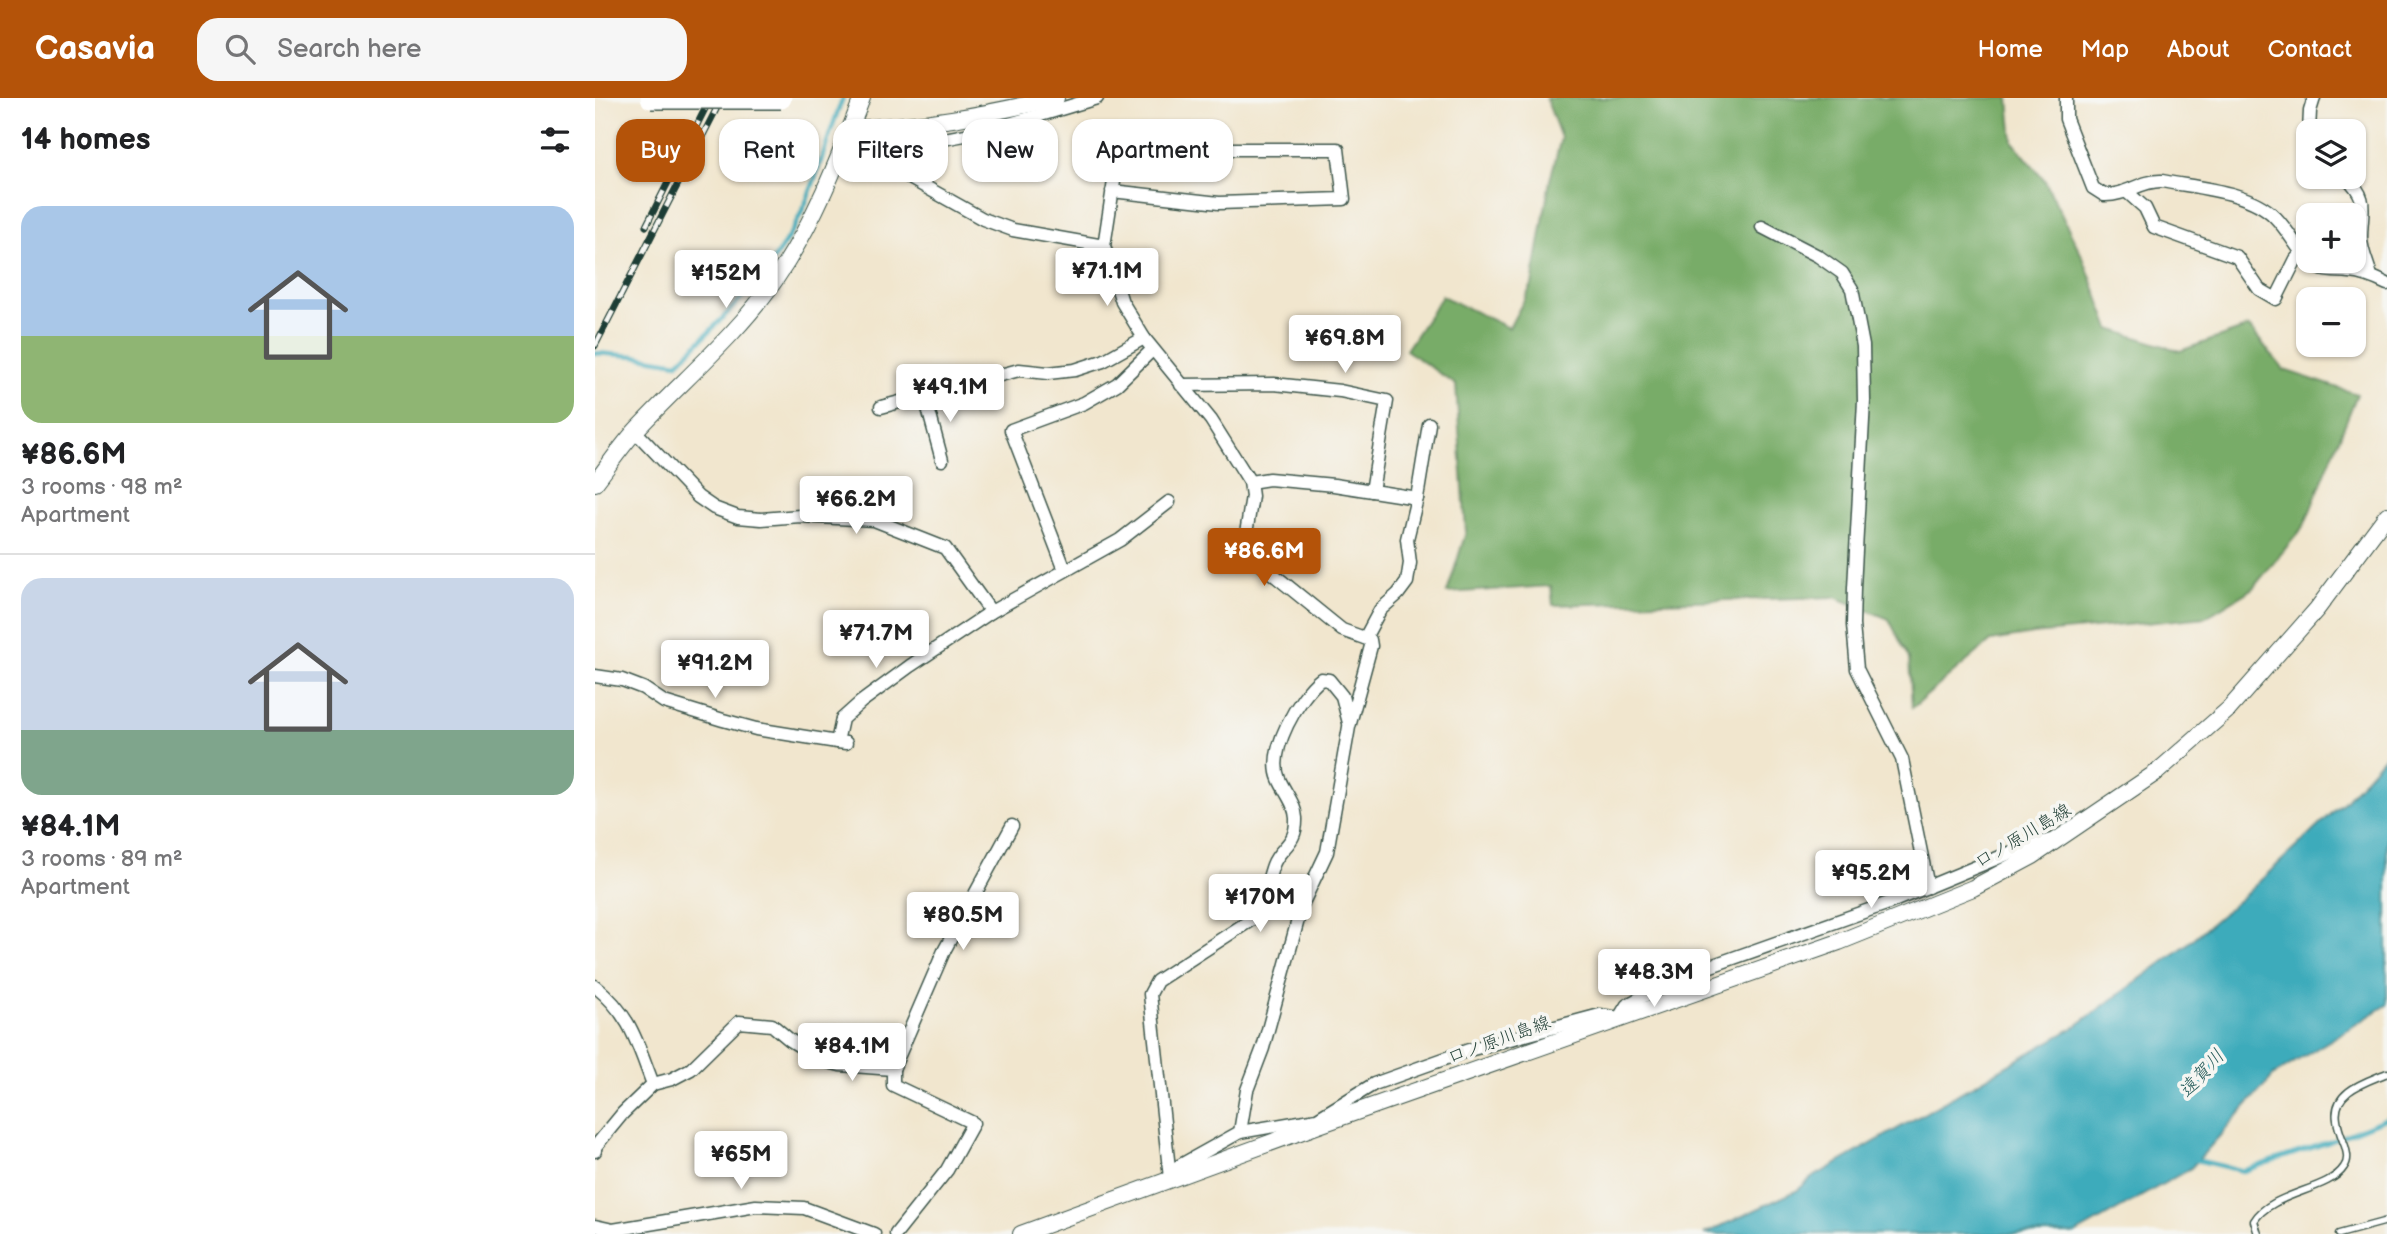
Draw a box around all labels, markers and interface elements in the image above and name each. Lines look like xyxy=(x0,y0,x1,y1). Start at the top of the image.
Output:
search box xyxy=(197,18,687,81)
text: Casavia xyxy=(35,29,155,69)
icon: search xyxy=(221,30,259,68)
text: Search here xyxy=(277,34,421,65)
text: Home xyxy=(1978,35,2043,64)
text: Map xyxy=(2081,35,2129,64)
text: About xyxy=(2167,35,2229,64)
text: Contact xyxy=(2267,35,2352,64)
chip: Buy xyxy=(616,119,705,182)
chip: Rent xyxy=(719,119,819,182)
chip: Filters xyxy=(833,119,948,182)
chip: New xyxy=(962,119,1058,182)
chip: Apartment xyxy=(1072,119,1233,182)
map controls xyxy=(2296,119,2366,357)
button: layers xyxy=(2296,119,2366,189)
icon: filters xyxy=(536,121,574,159)
text: 14 homes xyxy=(21,122,150,158)
button: + xyxy=(2296,203,2366,273)
pin: ¥71.1M xyxy=(1050,248,1164,308)
pin: ¥152M xyxy=(677,250,775,310)
icon: home xyxy=(235,252,361,378)
text: ¥71.1M xyxy=(1071,257,1143,285)
text: ¥152M xyxy=(691,259,761,287)
button: − xyxy=(2296,287,2366,357)
pin: ¥69.8M xyxy=(1288,316,1402,375)
text: ¥69.8M xyxy=(1305,324,1385,352)
pin: ¥49.1M xyxy=(893,364,1007,424)
text: ¥49.1M xyxy=(912,373,988,401)
text: ¥86.6M xyxy=(21,437,126,473)
text: 3 rooms · 98 m² xyxy=(21,473,183,501)
pin: ¥66.2M xyxy=(799,476,913,536)
text: ¥66.2M xyxy=(816,485,896,513)
text: Apartment xyxy=(21,501,130,529)
pin: ¥86.6M xyxy=(1207,528,1321,588)
text: ¥86.6M xyxy=(1224,537,1304,565)
pin: ¥71.7M xyxy=(819,610,933,670)
text: ¥71.7M xyxy=(839,619,913,647)
icon: home xyxy=(235,624,361,750)
pin: ¥91.2M xyxy=(658,640,772,700)
text: ¥91.2M xyxy=(677,649,753,677)
street label: 口ノ原川島線 xyxy=(1971,799,2075,873)
text: ¥84.1M xyxy=(21,809,120,845)
text: 3 rooms · 89 m² xyxy=(21,845,183,873)
pin: ¥95.2M xyxy=(1814,850,1928,910)
text: ¥95.2M xyxy=(1831,859,1911,887)
text: Apartment xyxy=(21,873,130,901)
pin: ¥170M xyxy=(1211,874,1309,934)
text: ¥170M xyxy=(1225,883,1295,911)
pin: ¥80.5M xyxy=(906,892,1020,952)
text: ¥80.5M xyxy=(923,901,1003,929)
pin: ¥48.3M xyxy=(1597,950,1711,1009)
text: ¥48.3M xyxy=(1614,958,1694,986)
street label: 口ノ原川島線 xyxy=(1445,1012,1553,1068)
pin: ¥84.1M xyxy=(795,1024,909,1083)
text: ¥84.1M xyxy=(814,1032,890,1060)
water label: 遠賀川 xyxy=(2174,1045,2230,1103)
pin: ¥65M xyxy=(700,1132,782,1191)
text: ¥65M xyxy=(710,1140,772,1168)

